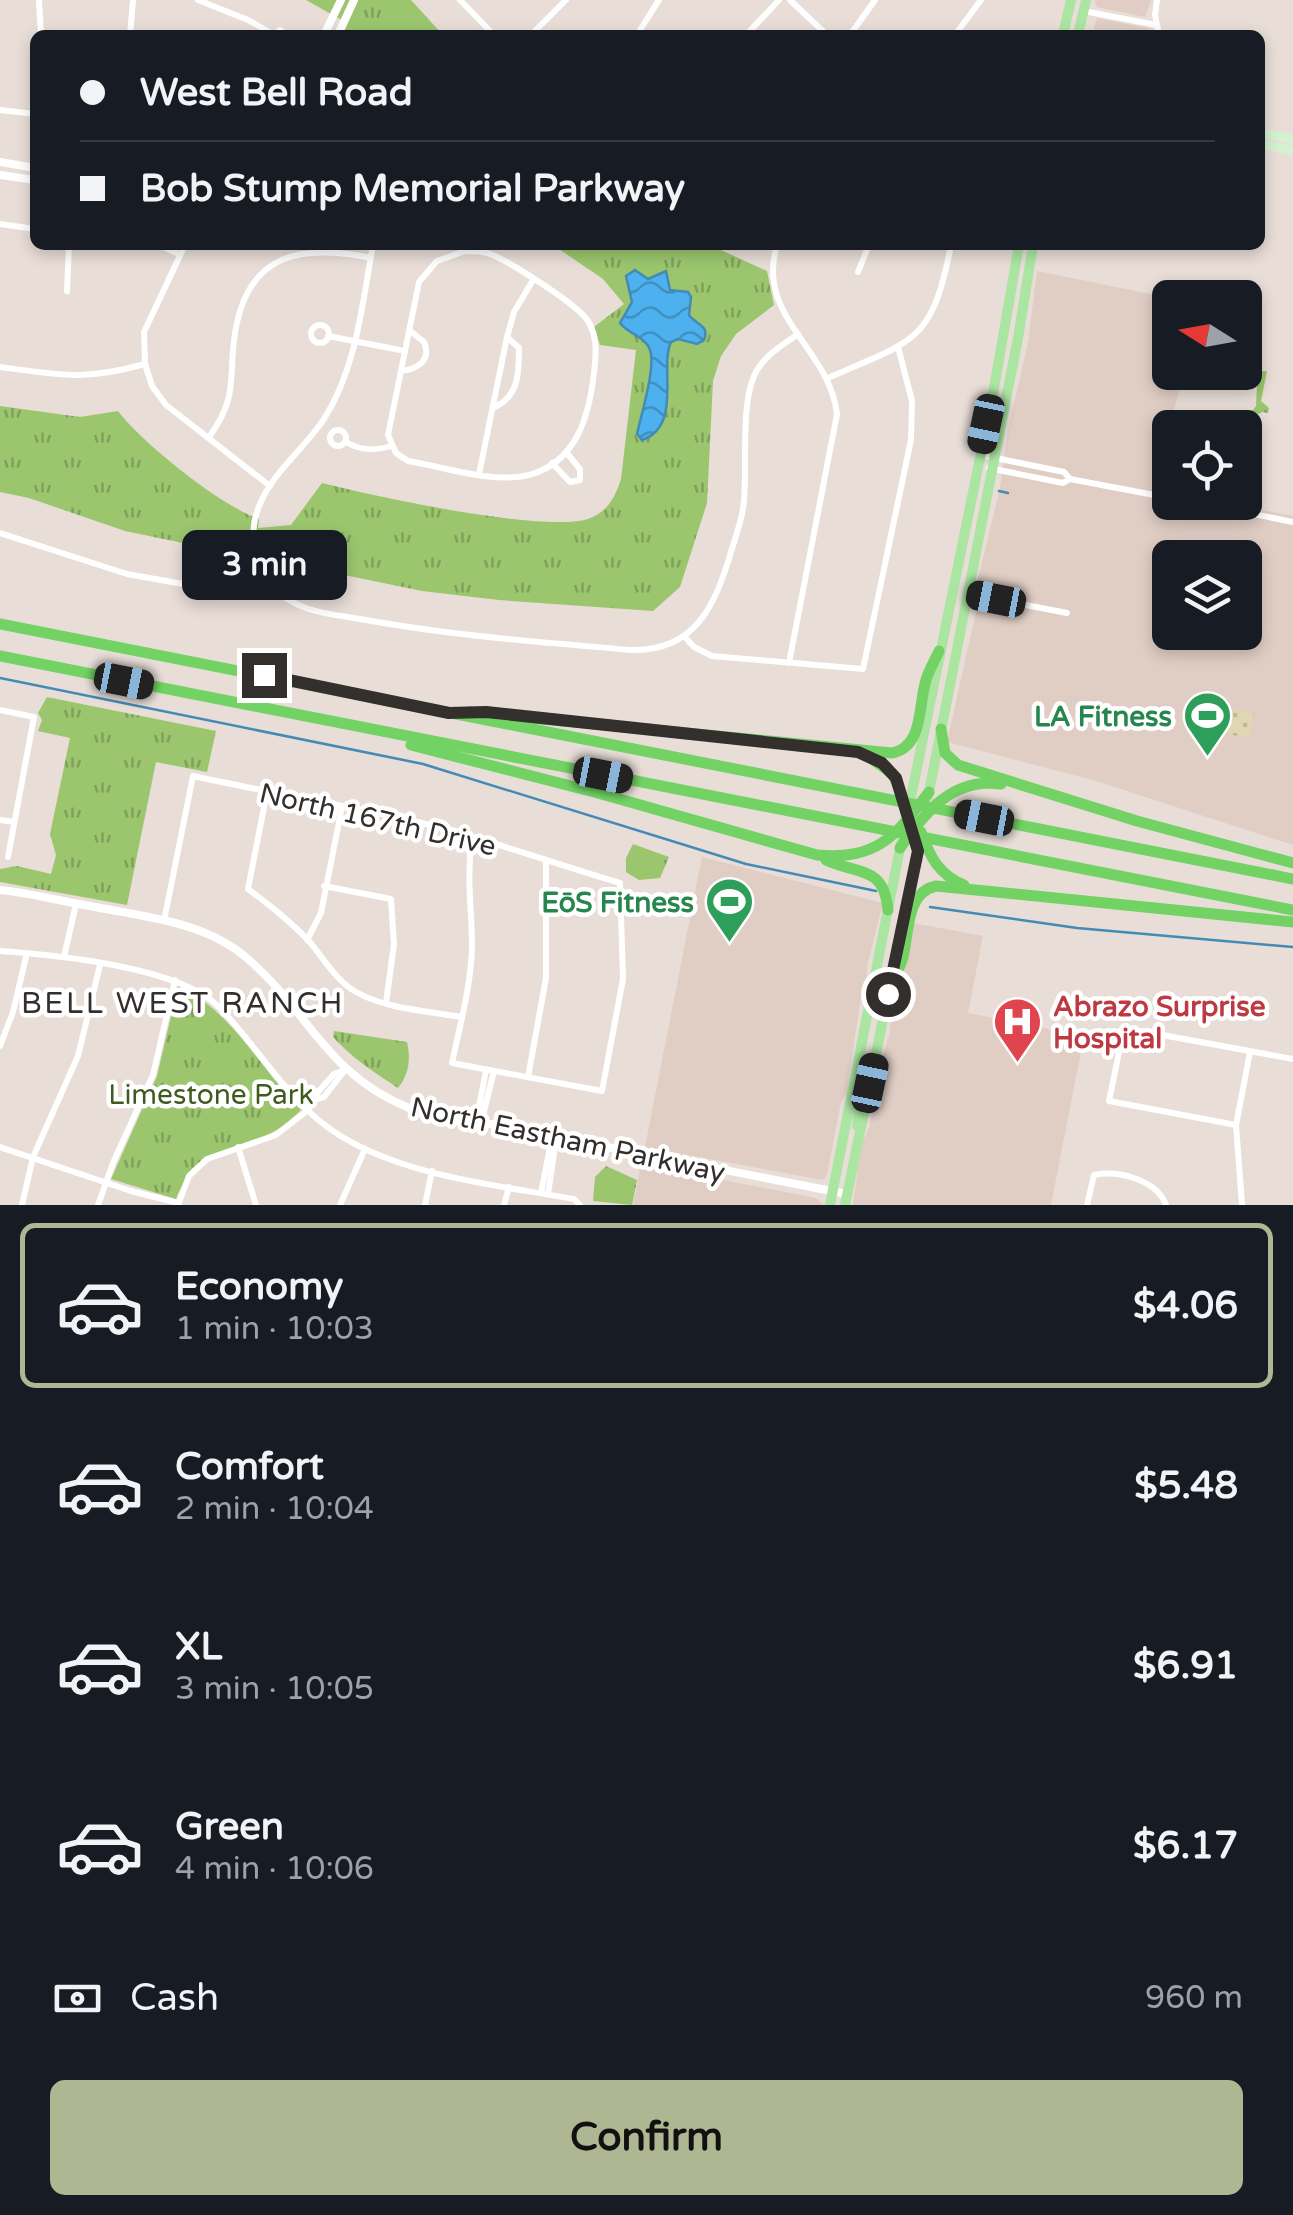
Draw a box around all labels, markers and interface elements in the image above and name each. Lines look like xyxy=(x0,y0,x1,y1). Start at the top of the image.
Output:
text: West Bell Road xyxy=(140,70,413,116)
text: Bob Stump Memorial Parkway xyxy=(140,166,685,212)
north arrow xyxy=(1152,280,1262,390)
map controls xyxy=(1152,280,1262,650)
car xyxy=(965,392,1007,456)
button: locate xyxy=(1152,410,1262,520)
callout: 3 min xyxy=(182,530,346,600)
button: layers xyxy=(1152,540,1262,650)
text: 3 min xyxy=(222,546,307,584)
car xyxy=(964,579,1028,619)
route end xyxy=(242,653,287,698)
car xyxy=(92,661,156,701)
sports icon: LA Fitness xyxy=(1181,690,1233,758)
place label: LA Fitness xyxy=(1034,700,1172,734)
car xyxy=(571,755,635,795)
street label: North 167th Drive xyxy=(256,776,499,864)
car xyxy=(952,798,1016,838)
sports icon: EōS Fitness xyxy=(703,876,755,944)
place label: EōS Fitness xyxy=(541,886,694,920)
route start xyxy=(866,972,911,1017)
district label: BELL WEST RANCH xyxy=(21,985,345,1022)
place label: Abrazo Surprise Hospital xyxy=(1053,990,1266,1056)
hospital icon: Abrazo Surprise Hospital xyxy=(992,996,1044,1064)
car xyxy=(849,1051,891,1115)
park label: Limestone Park xyxy=(108,1078,314,1112)
street label: North Eastham Parkway xyxy=(408,1090,728,1190)
icon: car xyxy=(55,1261,145,1351)
text: Economy xyxy=(175,1264,343,1310)
text: $4.06 xyxy=(1133,1283,1238,1329)
text: 1 min · 10:03 xyxy=(175,1310,374,1348)
icon: car xyxy=(55,1441,145,1531)
text: Comfort xyxy=(175,1444,324,1490)
text: $5.48 xyxy=(1134,1463,1238,1509)
text: 2 min · 10:04 xyxy=(175,1490,374,1528)
icon: car xyxy=(55,1621,145,1711)
text: XL xyxy=(175,1624,222,1670)
text: $6.91 xyxy=(1133,1643,1238,1689)
text: 3 min · 10:05 xyxy=(175,1670,374,1708)
icon: car xyxy=(55,1801,145,1891)
text: Green xyxy=(175,1804,284,1850)
text: $6.17 xyxy=(1133,1823,1238,1869)
text: 4 min · 10:06 xyxy=(175,1850,374,1888)
icon: cash xyxy=(50,1971,105,2026)
text: Cash xyxy=(130,1975,219,2021)
text: 960 m xyxy=(1145,1979,1243,2017)
button: Confirm xyxy=(50,2080,1243,2195)

